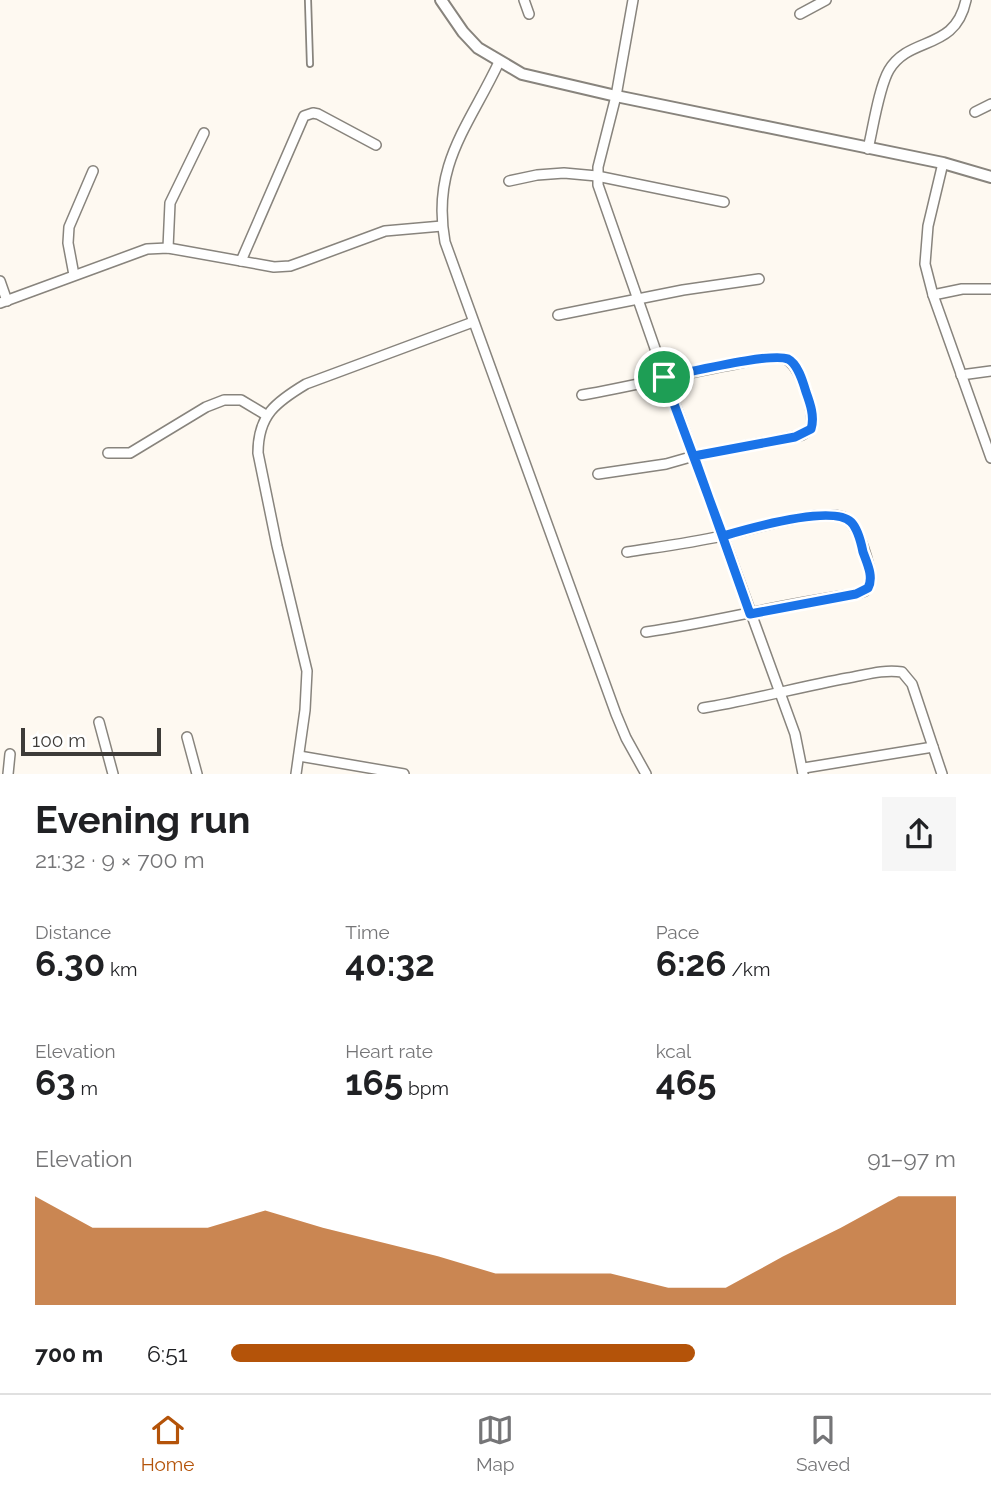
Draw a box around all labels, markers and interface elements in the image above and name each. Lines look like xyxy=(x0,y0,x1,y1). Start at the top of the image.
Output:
pin xyxy=(634,347,694,407)
icon: arrive xyxy=(645,358,683,396)
scale bar xyxy=(21,724,161,756)
text: 100 m xyxy=(32,729,86,751)
text: Evening run xyxy=(35,797,250,842)
button: share xyxy=(882,797,956,871)
text: 21:32 · 9 × 700 m xyxy=(35,846,205,873)
text: Distance xyxy=(35,921,111,943)
text: Time xyxy=(345,921,390,943)
text: Pace xyxy=(656,921,699,943)
text: 6.30 xyxy=(35,943,105,984)
text: 40:32 xyxy=(345,943,435,984)
text: 6:26 xyxy=(656,943,727,984)
text: km xyxy=(105,958,138,980)
text: /km xyxy=(727,958,770,980)
text: Elevation xyxy=(35,1040,116,1062)
text: Heart rate xyxy=(345,1040,433,1062)
text: kcal xyxy=(656,1040,691,1062)
text: 63 xyxy=(35,1062,76,1103)
text: 165 xyxy=(345,1062,403,1103)
text: 465 xyxy=(656,1062,716,1103)
text: m xyxy=(76,1077,98,1099)
text: bpm xyxy=(403,1077,449,1099)
text: Elevation xyxy=(35,1145,133,1172)
text: 91–97 m xyxy=(867,1145,956,1172)
text: 700 m xyxy=(35,1340,103,1367)
text: 6:51 xyxy=(147,1340,188,1367)
tab: Home xyxy=(141,1411,194,1475)
tab: Map xyxy=(476,1411,515,1475)
tab: Saved xyxy=(796,1411,850,1475)

